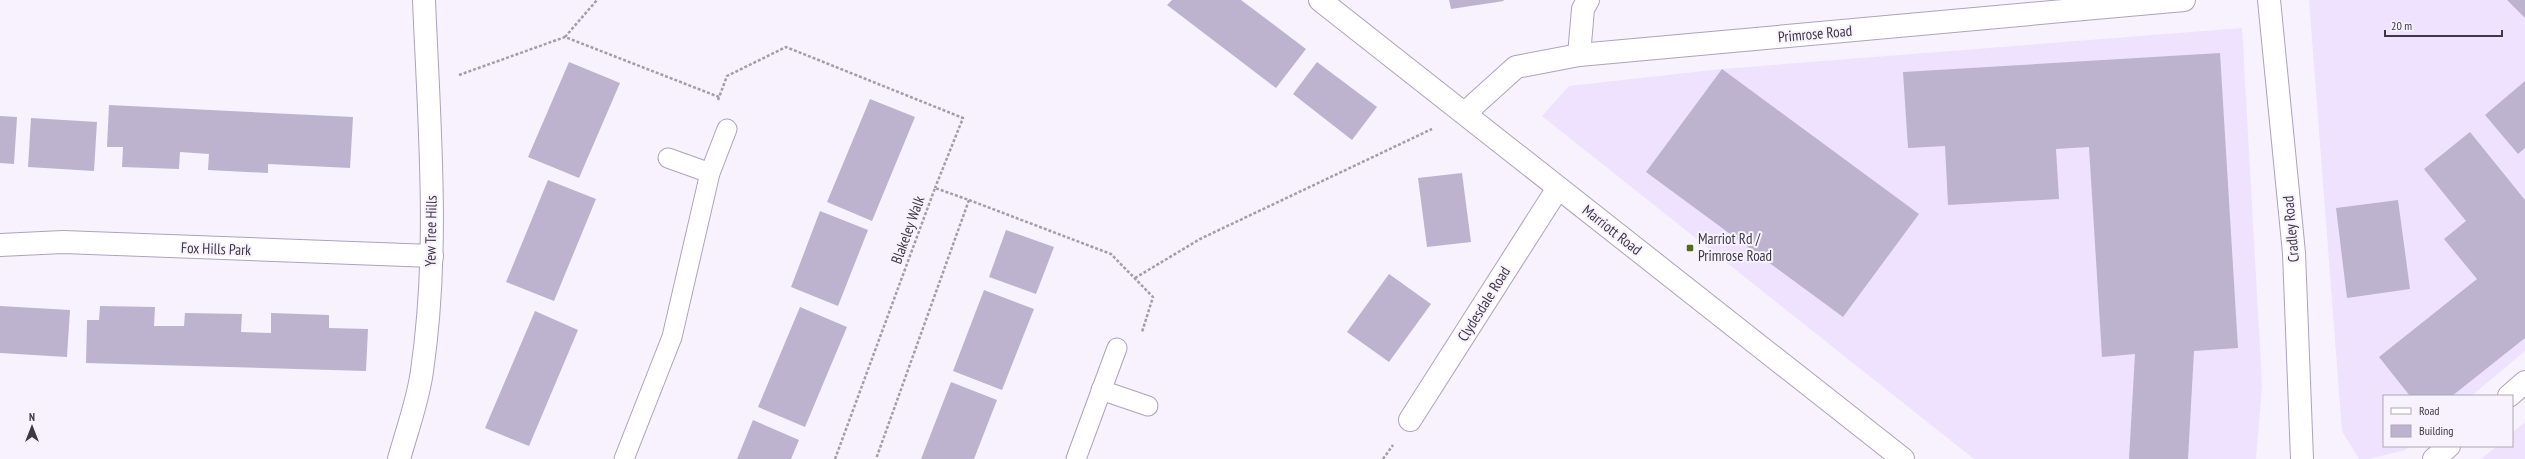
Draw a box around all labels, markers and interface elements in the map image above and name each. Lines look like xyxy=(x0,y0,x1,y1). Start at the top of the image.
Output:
scale bar xyxy=(2385,12,2502,38)
text: 20 m xyxy=(2391,18,2412,33)
street label: Primrose Road xyxy=(1777,21,1853,46)
street label: Blakeley Walk xyxy=(886,193,929,266)
street label: Yew Tree Hills xyxy=(420,195,441,267)
street label: Cradley Road xyxy=(2278,195,2303,263)
street label: Marriott Road xyxy=(1579,200,1646,259)
place label: Marriot Rd / Primrose Road xyxy=(1698,229,1772,265)
street label: Fox Hills Park xyxy=(181,238,252,259)
marker: Marriot Rd / Primrose Road xyxy=(1685,243,1695,253)
street label: Clydesdale Road xyxy=(1453,263,1514,345)
legend xyxy=(2383,395,2513,447)
text: Road xyxy=(2419,403,2439,418)
north arrow xyxy=(12,407,52,447)
text: N xyxy=(29,410,35,424)
text: Building xyxy=(2419,423,2454,438)

